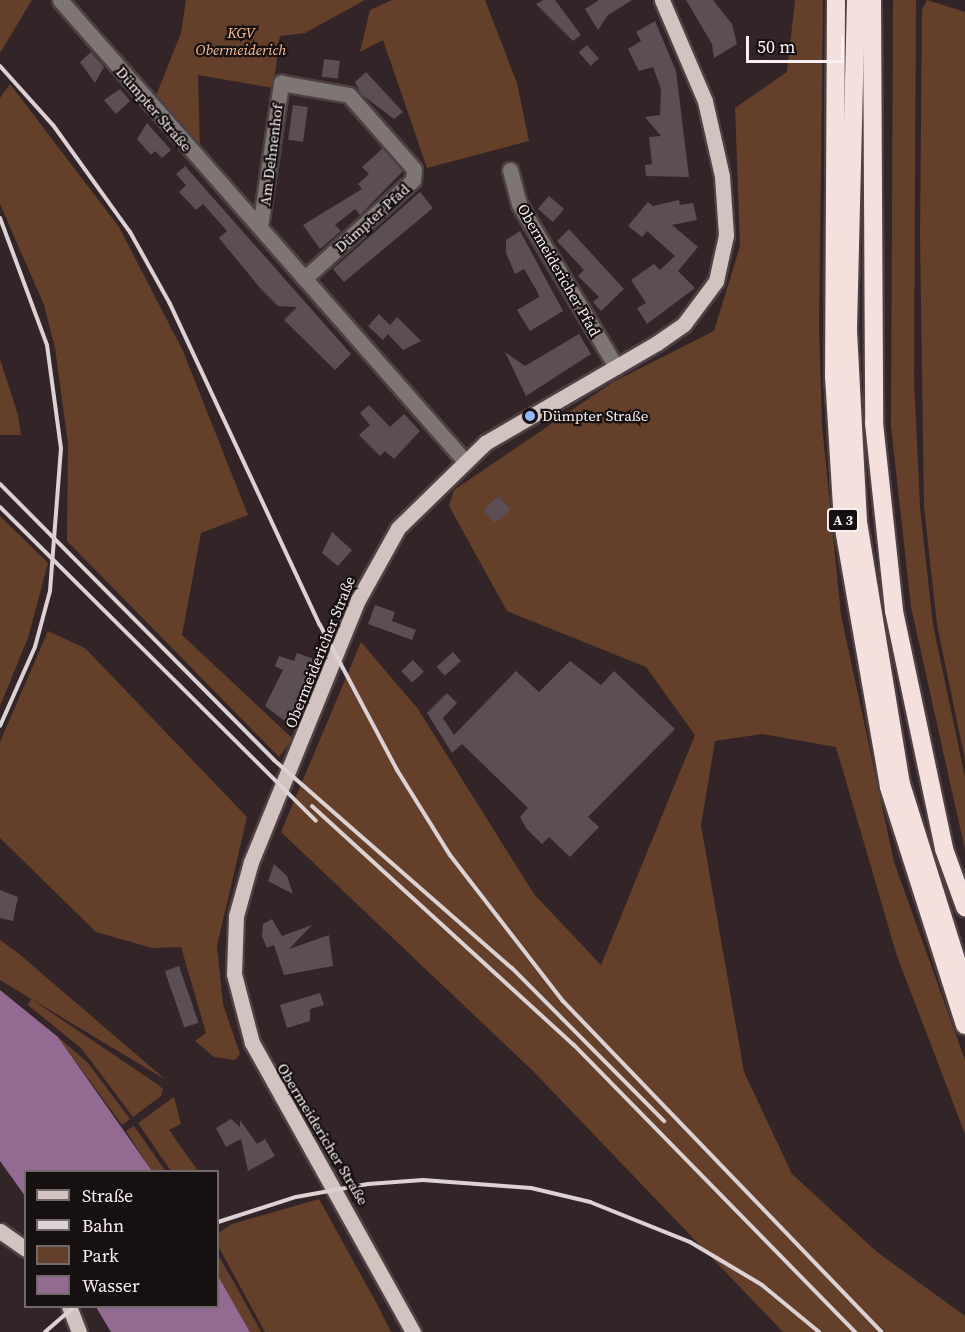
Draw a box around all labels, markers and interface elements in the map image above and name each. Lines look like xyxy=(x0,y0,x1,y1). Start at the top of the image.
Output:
park label: KGV Obermeiderich xyxy=(195,23,287,58)
scale bar xyxy=(749,24,846,62)
text: 50 m xyxy=(757,34,795,59)
street label: Dümpter Straße xyxy=(112,63,196,155)
street label: Am Dehnenhof xyxy=(256,103,286,207)
street label: Dümpter Pfad xyxy=(331,180,413,256)
street label: Obermeidericher Pfad xyxy=(514,201,604,339)
place label: Dümpter Straße xyxy=(542,407,648,425)
marker: Dümpter Straße xyxy=(523,409,537,423)
road number: A 3 xyxy=(826,509,860,531)
street label: Obermeidericher Straße xyxy=(281,573,359,731)
street label: Obermeidericher Straße xyxy=(273,1060,373,1208)
legend xyxy=(24,1170,219,1308)
text: Straße xyxy=(82,1183,133,1208)
text: Bahn xyxy=(82,1213,124,1238)
text: Park xyxy=(82,1243,119,1268)
text: Wasser xyxy=(82,1273,140,1298)

